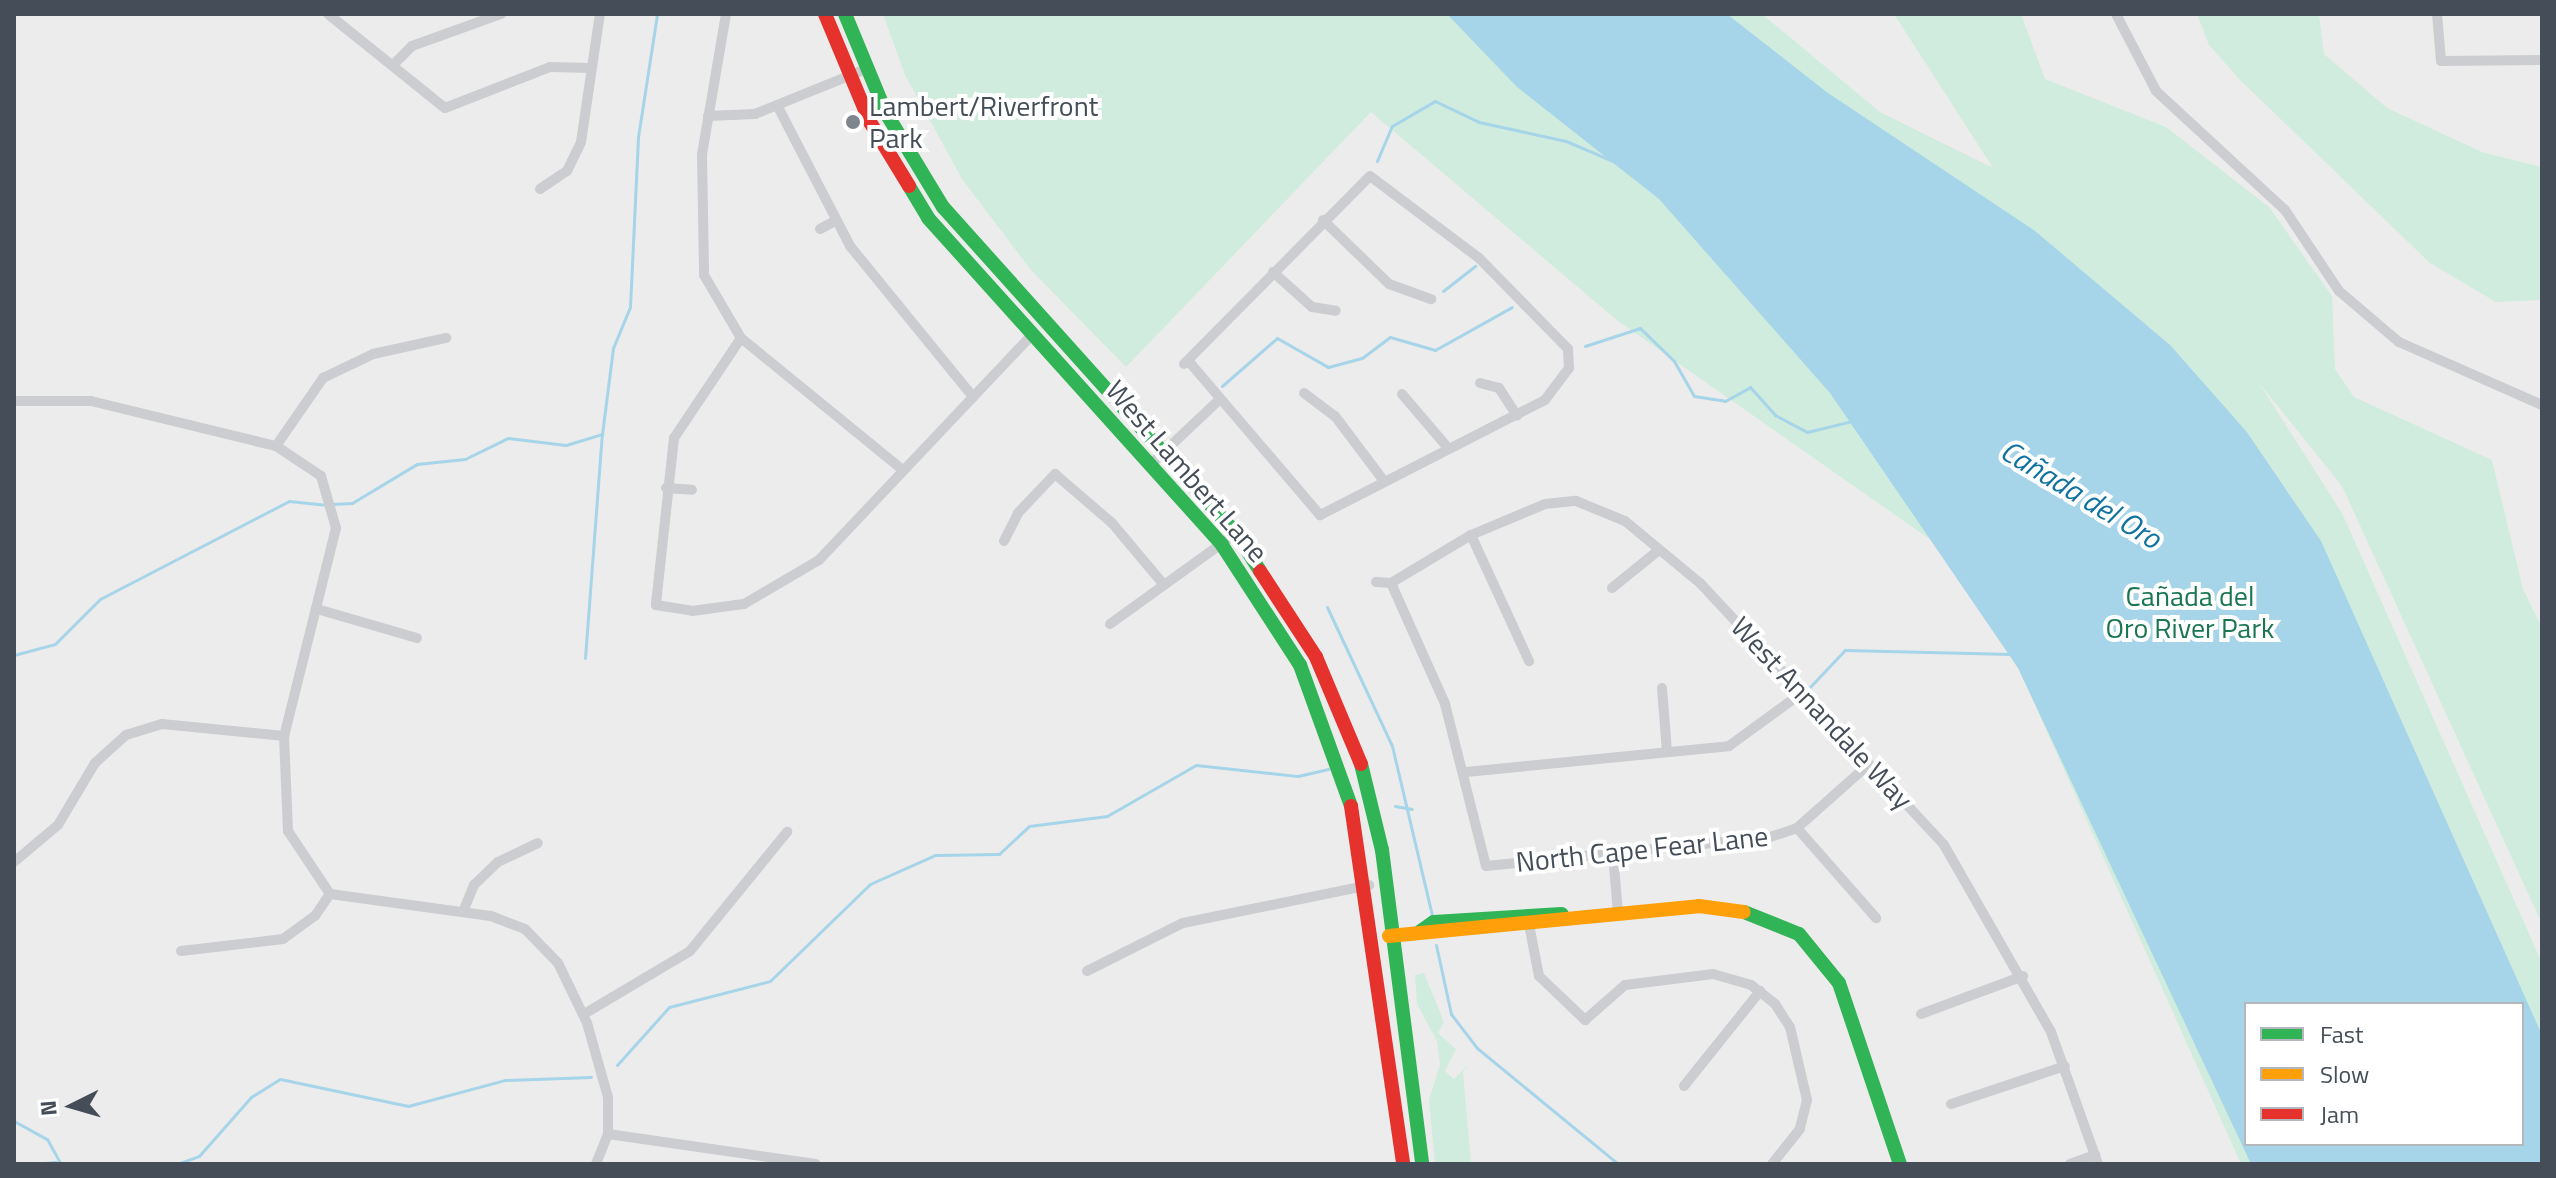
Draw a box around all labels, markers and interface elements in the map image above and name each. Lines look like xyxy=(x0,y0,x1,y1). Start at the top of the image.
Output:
place label: Lambert/Riverfront Park xyxy=(869,89,1098,155)
marker: Lambert/Riverfront Park xyxy=(844,113,862,131)
street label: West Lambert Lane xyxy=(1099,373,1275,569)
water label: Cañada del Oro xyxy=(1994,432,2168,556)
park label: Cañada del Oro River Park xyxy=(2105,579,2275,645)
street label: West Annandale Way xyxy=(1724,610,1920,816)
street label: North Cape Fear Lane xyxy=(1514,819,1770,879)
legend xyxy=(2244,1002,2524,1146)
text: Fast xyxy=(2320,1016,2363,1052)
text: Slow xyxy=(2320,1056,2369,1092)
north arrow xyxy=(32,1066,112,1146)
text: Jam xyxy=(2320,1096,2359,1132)
text: N xyxy=(30,1099,66,1117)

